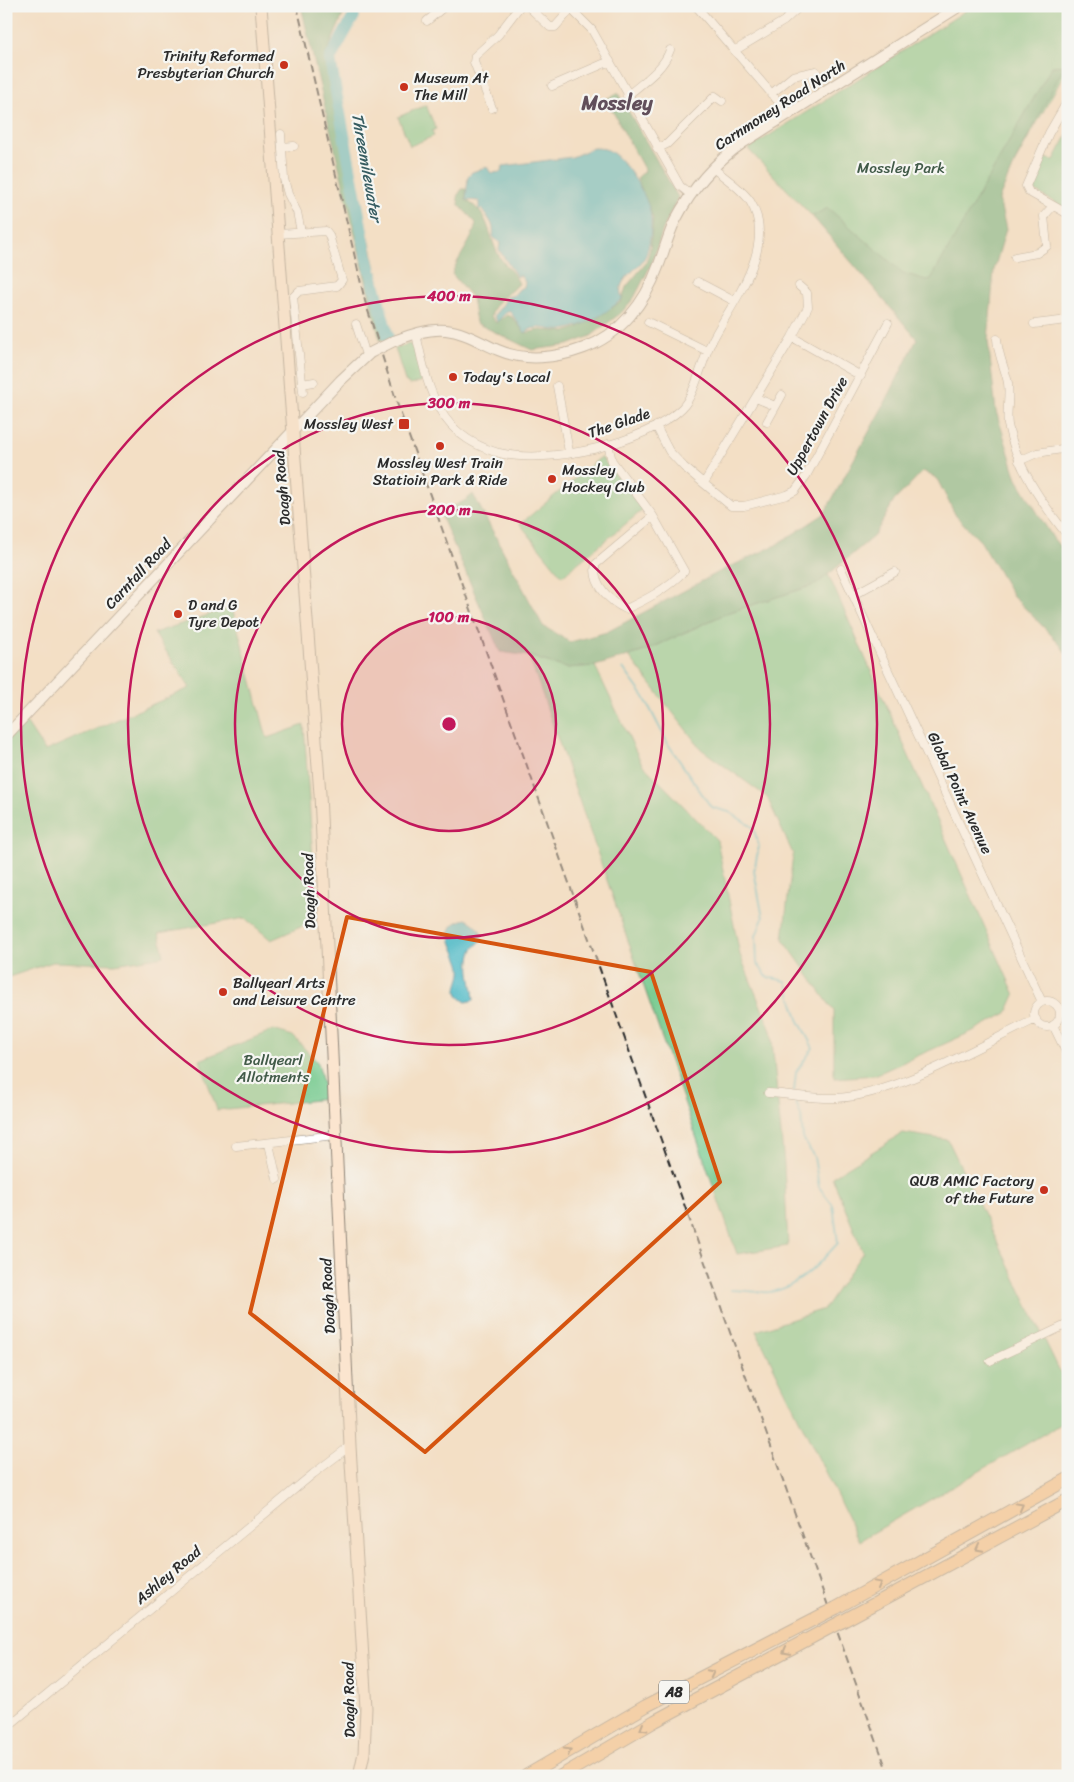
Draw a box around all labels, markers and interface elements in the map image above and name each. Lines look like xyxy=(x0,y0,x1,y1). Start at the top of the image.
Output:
place label: Trinity Reformed Presbyterian Church xyxy=(138,43,275,86)
street label: Carnmoney Road North xyxy=(709,53,851,157)
marker: Trinity Reformed Presbyterian Church xyxy=(278,59,290,71)
place label: Museum At The Mill xyxy=(414,65,489,108)
marker: Museum At The Mill xyxy=(398,81,410,93)
district label: Mossley xyxy=(580,86,653,121)
water label: Threemilewater xyxy=(343,111,391,227)
park label: Mossley Park xyxy=(857,155,945,181)
text: 400 m xyxy=(426,283,471,309)
place label: Today's Local xyxy=(463,364,551,390)
marker: Today's Local xyxy=(447,371,459,383)
street label: Uppertown Drive xyxy=(779,371,855,480)
text: 300 m xyxy=(427,390,471,416)
street label: The Glade xyxy=(584,400,654,446)
place label: Mossley West xyxy=(304,411,394,437)
marker: Mossley West xyxy=(397,417,411,431)
marker: Mossley West Train Statioin Park & Ride xyxy=(434,440,446,452)
street label: Doagh Road xyxy=(266,448,298,527)
place label: Mossley West Train Statioin Park & Ride xyxy=(373,450,508,493)
place label: Mossley Hockey Club xyxy=(562,457,645,500)
marker: Mossley Hockey Club xyxy=(546,473,558,485)
text: 200 m xyxy=(426,497,471,523)
street label: Carntall Road xyxy=(98,532,179,615)
place label: D and G Tyre Depot xyxy=(188,592,260,635)
text: 100 m xyxy=(429,604,470,630)
marker: D and G Tyre Depot xyxy=(172,608,184,620)
centre of rings xyxy=(440,715,458,733)
street label: Global Point Avenue xyxy=(920,727,1000,859)
street label: Doagh Road xyxy=(295,852,323,929)
place label: Ballyearl Arts and Leisure Centre xyxy=(233,970,356,1013)
marker: Ballyearl Arts and Leisure Centre xyxy=(217,986,229,998)
park label: Ballyearl Allotments xyxy=(236,1047,309,1090)
place label: QUB AMIC Factory of the Future xyxy=(910,1168,1034,1211)
marker: QUB AMIC Factory of the Future xyxy=(1038,1184,1050,1196)
street label: Doagh Road xyxy=(313,1257,343,1334)
one-way arrow xyxy=(1015,1502,1024,1512)
street label: Ashley Road xyxy=(128,1538,208,1611)
one-way arrow xyxy=(975,1542,984,1552)
one-way arrow xyxy=(873,1581,882,1591)
one-way arrow xyxy=(782,1645,791,1655)
street label: Doagh Road xyxy=(335,1661,363,1738)
one-way arrow xyxy=(705,1669,714,1679)
road number: A8 xyxy=(659,1680,689,1704)
one-way arrow xyxy=(639,1722,648,1732)
one-way arrow xyxy=(563,1748,572,1758)

